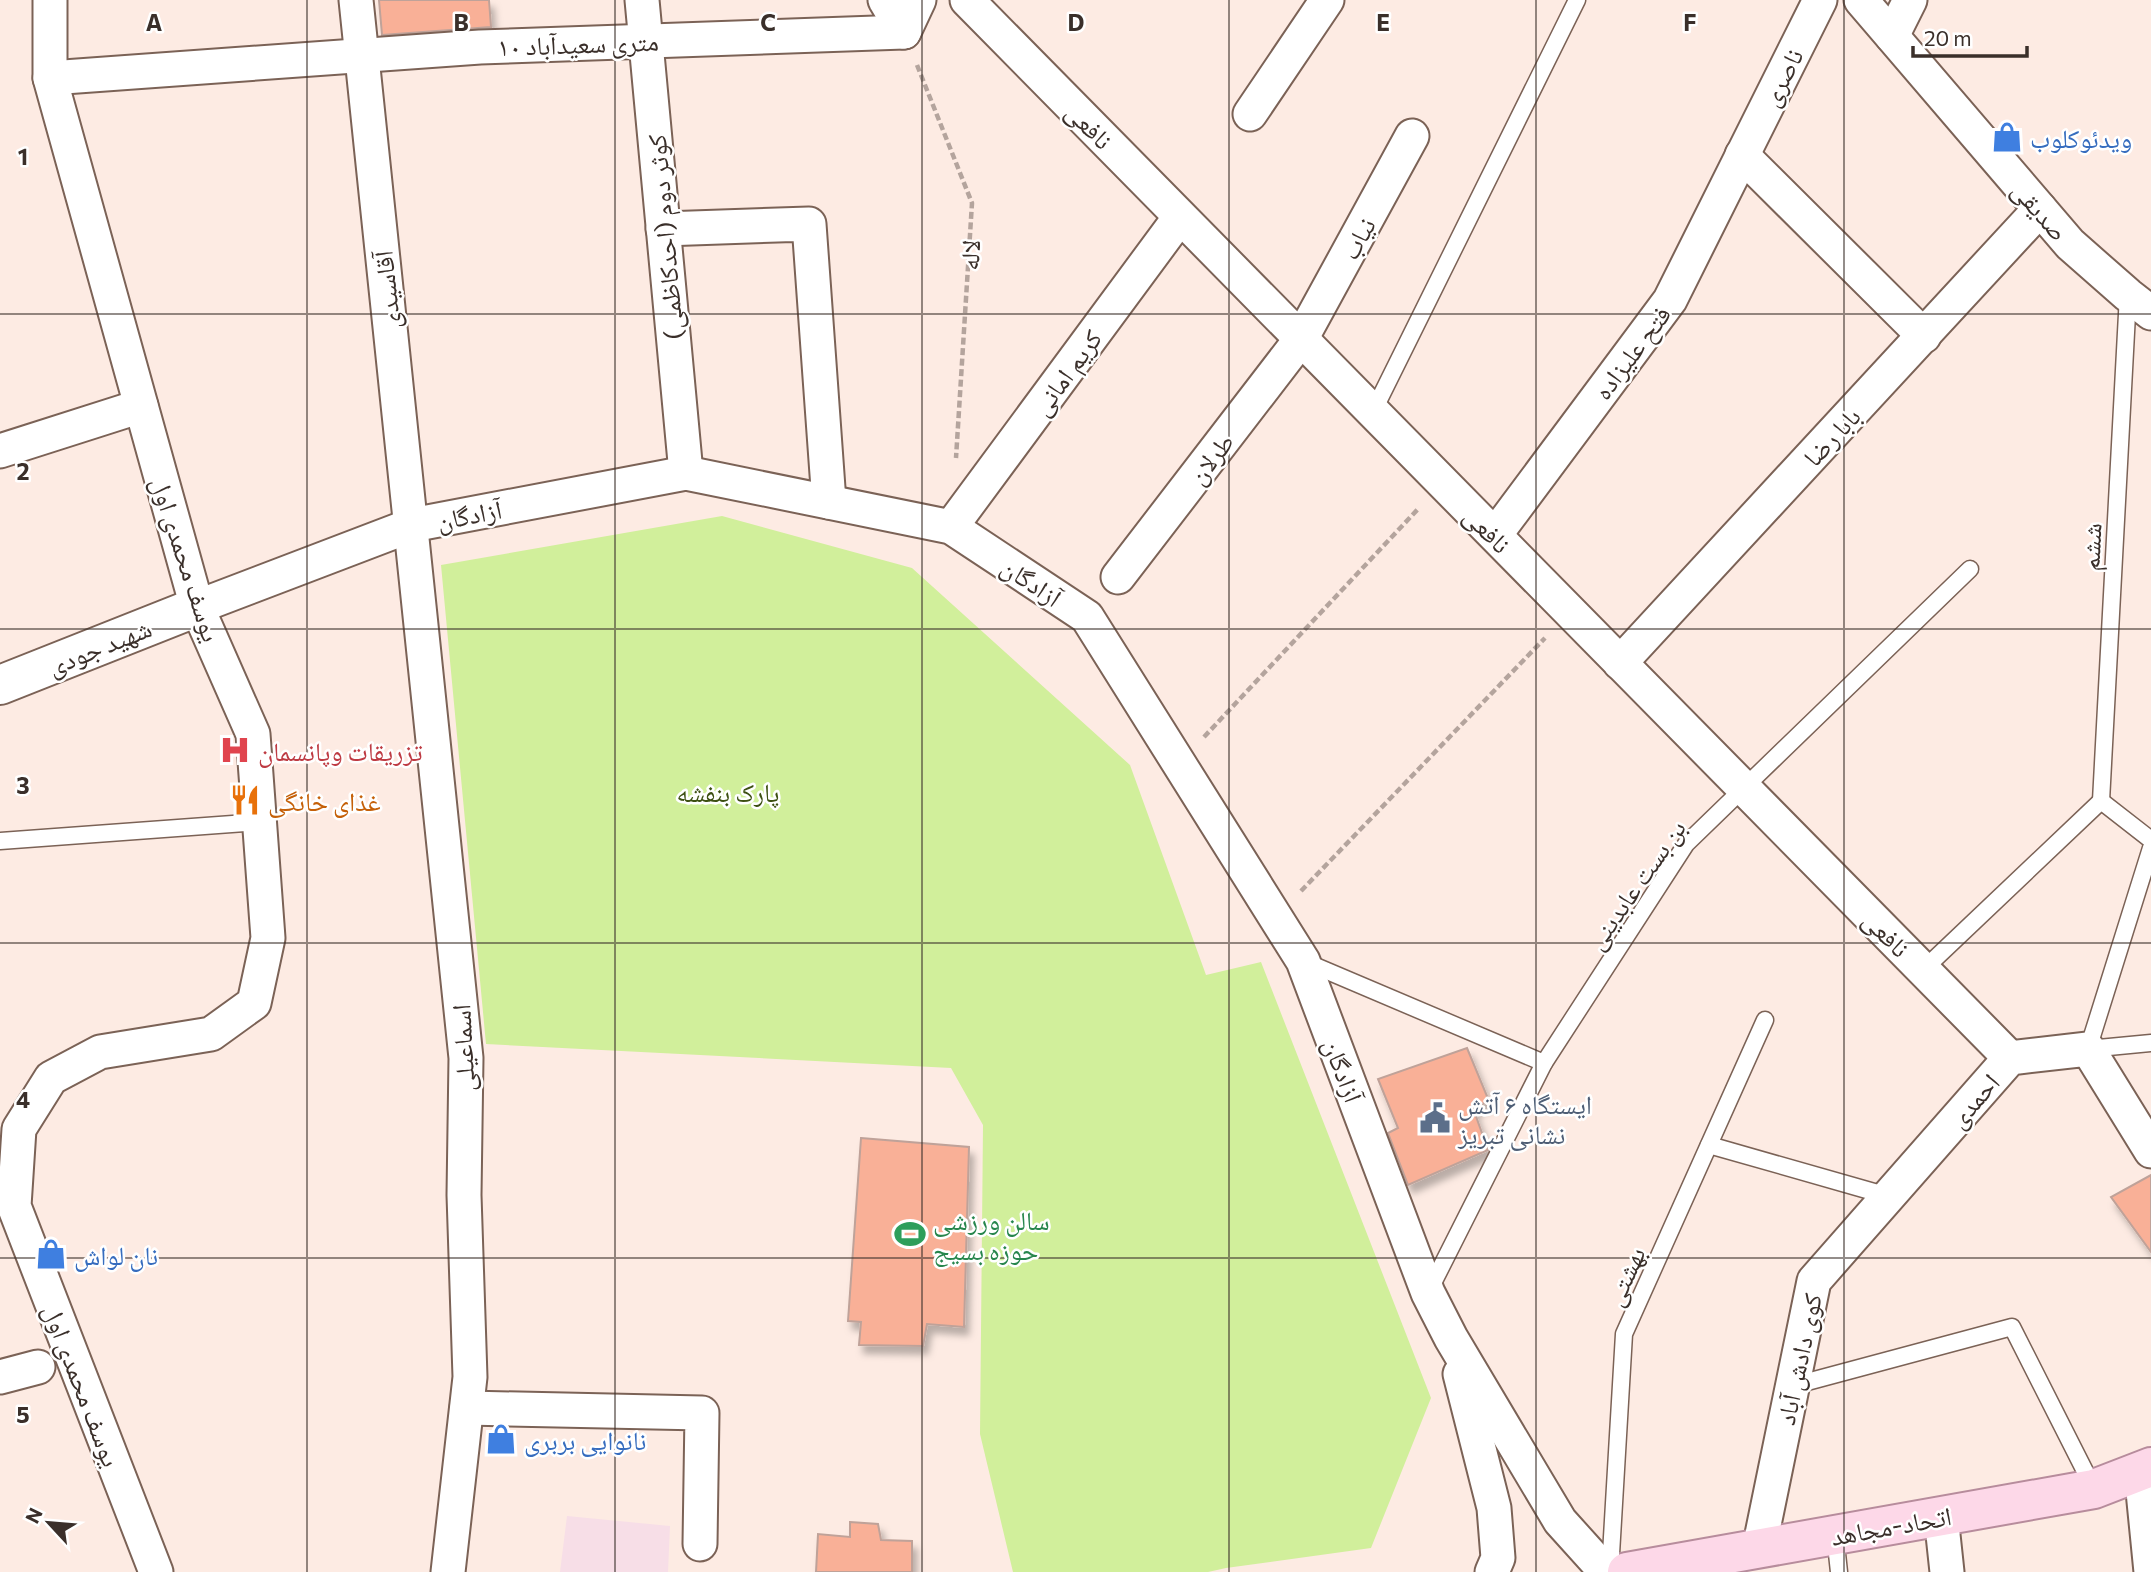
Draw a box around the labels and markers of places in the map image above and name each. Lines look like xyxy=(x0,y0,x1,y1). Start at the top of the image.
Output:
shop icon: ویدئوکلوب xyxy=(1990,120,2024,154)
place label: ویدئوکلوب xyxy=(2030,122,2132,154)
hospital icon: تزریقات وپانسمان xyxy=(218,733,252,767)
place label: تزریقات وپانسمان xyxy=(258,735,423,768)
restaurant icon: غذای خانگی xyxy=(228,783,262,817)
place label: غذای خانگی xyxy=(268,785,381,818)
place label: ایستگاه ۶ آتش نشانی تبریز xyxy=(1457,1088,1592,1151)
public building icon: ایستگاه ۶ آتش نشانی تبریز xyxy=(1418,1101,1452,1135)
place label: سالن ورزشی حوزه بسیج xyxy=(933,1204,1050,1268)
sports icon: سالن ورزشی حوزه بسیج xyxy=(893,1217,927,1251)
shop icon: نان لواش xyxy=(34,1237,68,1271)
place label: نان لواش xyxy=(74,1239,158,1272)
shop icon: نانوایی بربری xyxy=(484,1422,518,1456)
place label: نانوایی بربری xyxy=(524,1424,646,1457)

